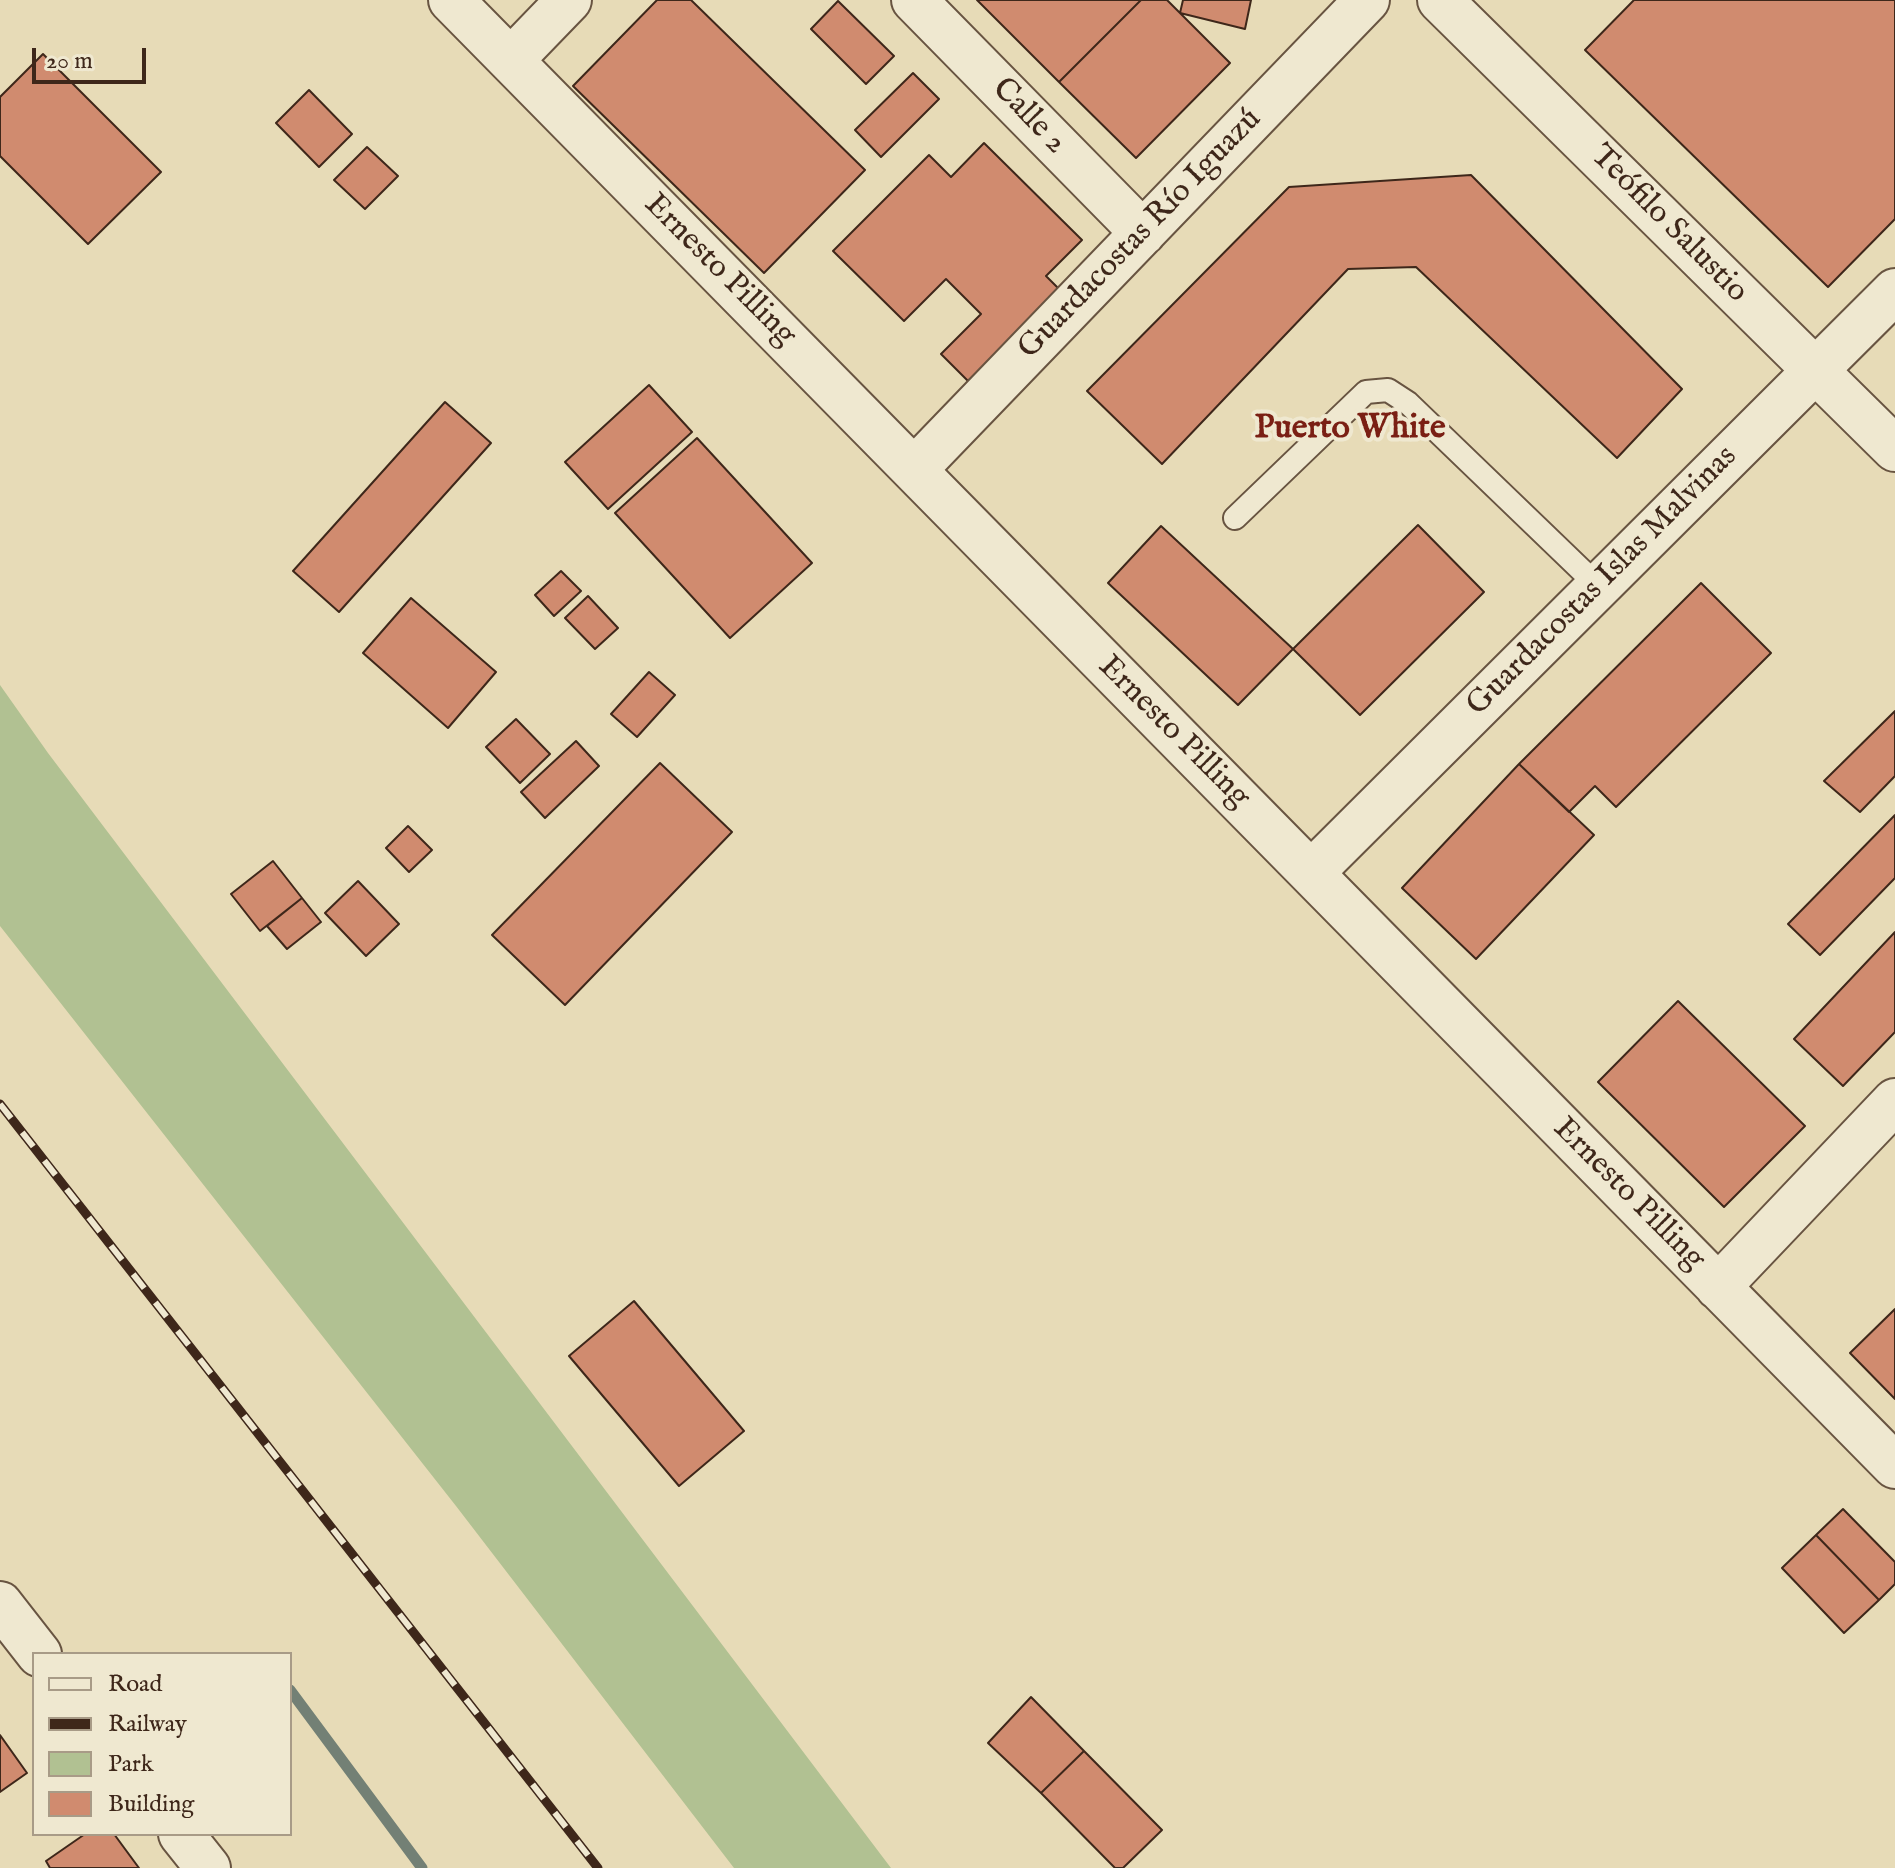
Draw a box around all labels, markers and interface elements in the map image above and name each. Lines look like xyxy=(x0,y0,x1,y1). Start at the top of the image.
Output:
scale bar xyxy=(36,32,150,82)
text: 20 m xyxy=(46,46,93,77)
street label: Calle 2 xyxy=(983,71,1073,163)
street label: Guardacostas Río Iguazú xyxy=(1011,102,1271,368)
street label: Teófilo Salustio xyxy=(1581,138,1755,312)
street label: Ernesto Pilling xyxy=(635,187,803,355)
district label: Puerto White xyxy=(1255,410,1445,450)
street label: Guardacostas Islas Malvinas xyxy=(1460,439,1746,725)
street label: Ernesto Pilling xyxy=(1089,649,1257,817)
street label: Ernesto Pilling xyxy=(1544,1111,1712,1279)
legend xyxy=(32,1652,292,1836)
text: Road xyxy=(108,1669,162,1700)
text: Railway xyxy=(108,1709,187,1740)
text: Park xyxy=(108,1749,154,1780)
text: Building xyxy=(108,1789,194,1820)

